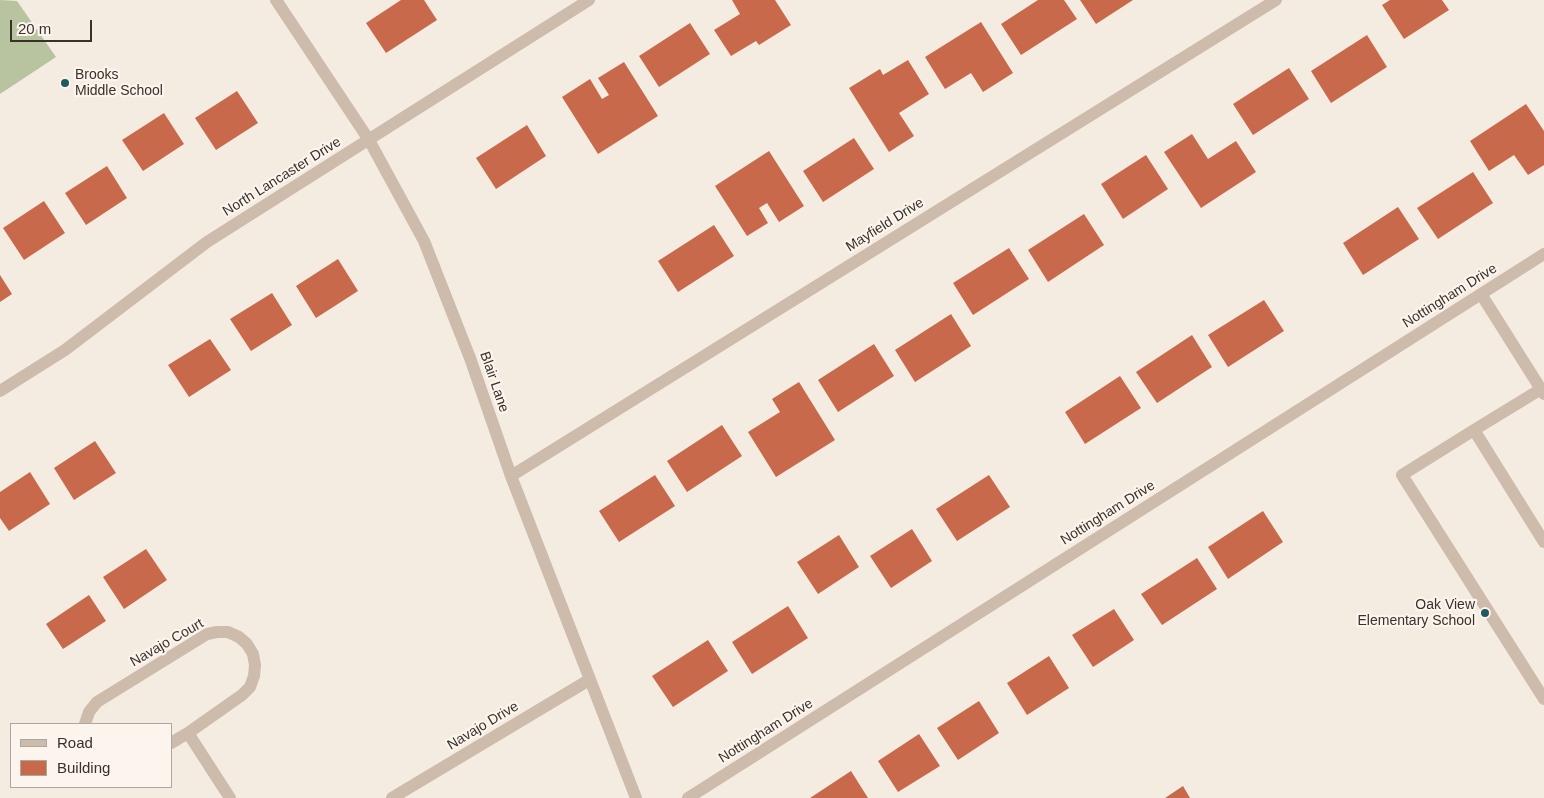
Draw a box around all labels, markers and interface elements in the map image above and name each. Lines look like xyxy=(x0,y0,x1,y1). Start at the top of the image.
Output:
scale bar xyxy=(12,10,95,42)
text: 20 m xyxy=(18,20,51,37)
place label: Brooks Middle School xyxy=(75,67,163,100)
marker: Brooks Middle School xyxy=(59,77,71,89)
street label: North Lancaster Drive xyxy=(220,134,344,220)
street label: Mayfield Drive xyxy=(843,194,927,256)
street label: Nottingham Drive xyxy=(1400,260,1500,332)
street label: Blair Lane xyxy=(476,349,512,415)
street label: Nottingham Drive xyxy=(1058,477,1158,549)
place label: Oak View Elementary School xyxy=(1357,597,1475,630)
marker: Oak View Elementary School xyxy=(1479,607,1491,619)
street label: Navajo Court xyxy=(127,615,207,671)
street label: Nottingham Drive xyxy=(716,695,816,767)
street label: Navajo Drive xyxy=(444,698,522,754)
legend xyxy=(10,723,172,788)
text: Road xyxy=(57,734,93,751)
text: Building xyxy=(57,759,110,776)

